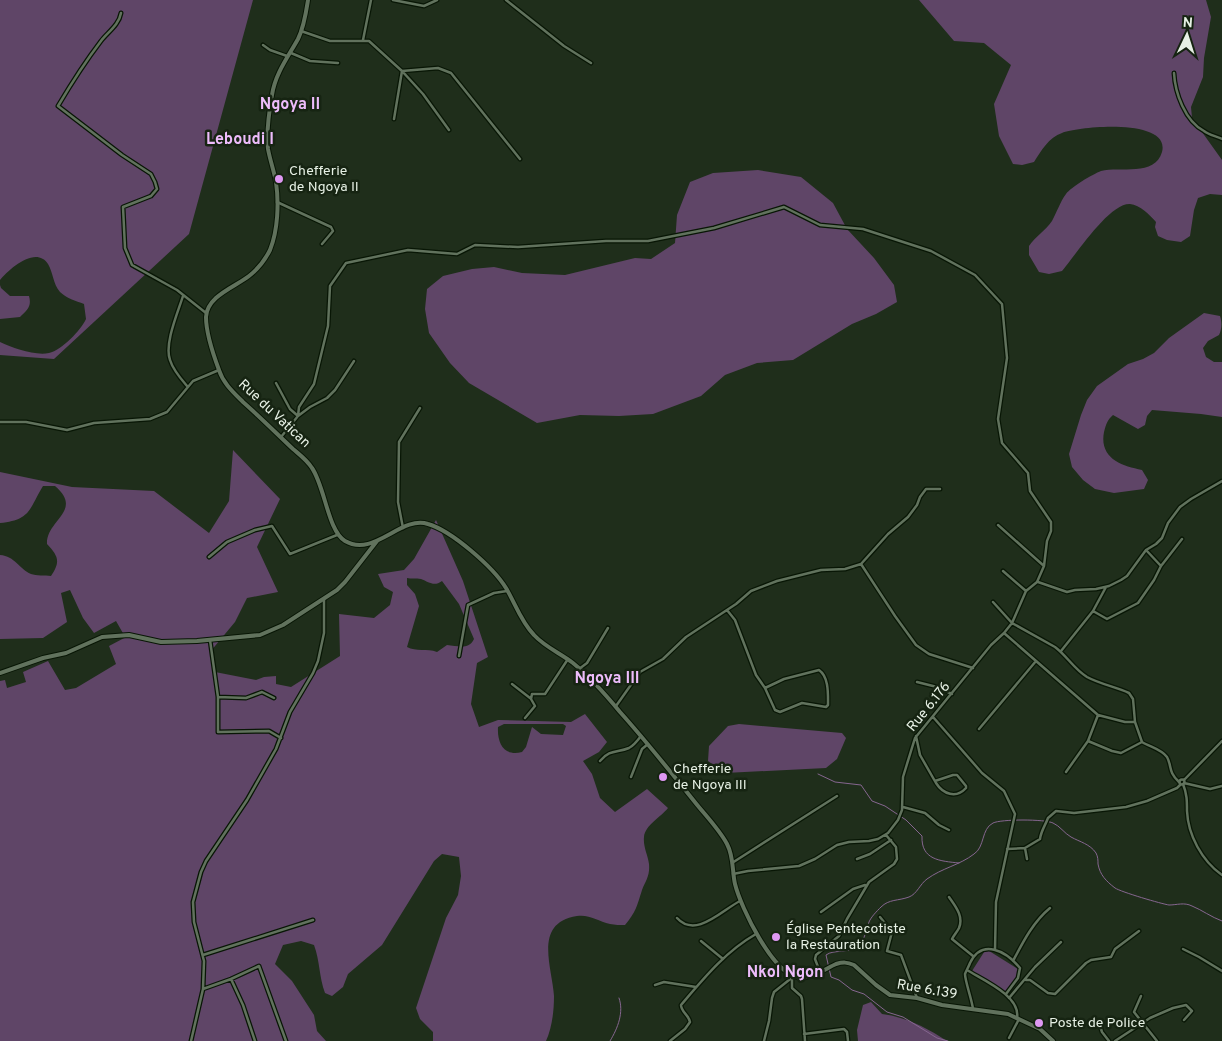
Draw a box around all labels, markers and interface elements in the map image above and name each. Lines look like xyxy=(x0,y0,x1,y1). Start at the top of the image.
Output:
north arrow xyxy=(1162,10,1212,60)
text: N xyxy=(1182,15,1193,32)
district label: Ngoya II xyxy=(260,95,320,115)
district label: Leboudi I xyxy=(206,130,274,150)
place label: Chefferie de Ngoya II xyxy=(289,163,359,196)
marker: Chefferie de Ngoya II xyxy=(273,173,285,185)
street label: Rue du Vatican xyxy=(234,376,314,452)
district label: Ngoya III xyxy=(574,669,640,689)
street label: Rue 6.176 xyxy=(904,679,954,735)
place label: Chefferie de Ngoya III xyxy=(673,761,747,794)
marker: Chefferie de Ngoya III xyxy=(657,771,669,783)
place label: Église Pentecotiste la Restauration xyxy=(786,920,906,954)
marker: Église Pentecotiste la Restauration xyxy=(770,931,782,943)
district label: Nkol Ngon xyxy=(747,963,823,983)
street label: Rue 6.139 xyxy=(895,976,959,1004)
place label: Poste de Police xyxy=(1049,1015,1145,1032)
marker: Poste de Police xyxy=(1033,1017,1045,1029)

